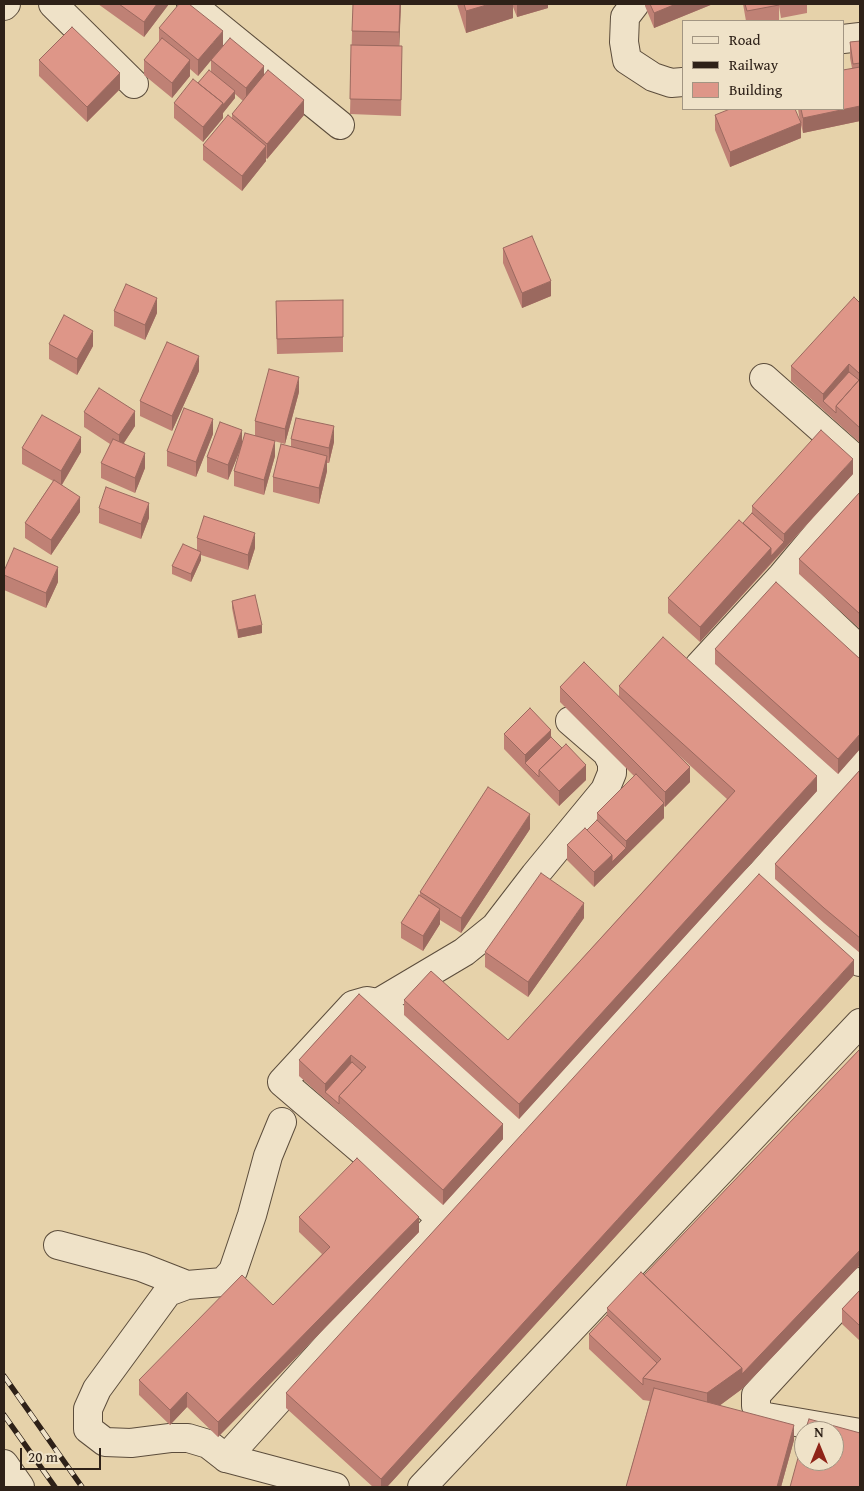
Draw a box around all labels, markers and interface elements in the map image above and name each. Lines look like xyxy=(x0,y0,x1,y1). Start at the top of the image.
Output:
legend xyxy=(682,20,844,110)
text: Road xyxy=(729,29,760,50)
text: Railway xyxy=(729,54,778,75)
text: Building xyxy=(729,79,782,100)
north arrow xyxy=(794,1421,844,1471)
text: N xyxy=(814,1422,824,1442)
scale bar xyxy=(22,1438,104,1470)
text: 20 m xyxy=(28,1446,58,1467)

